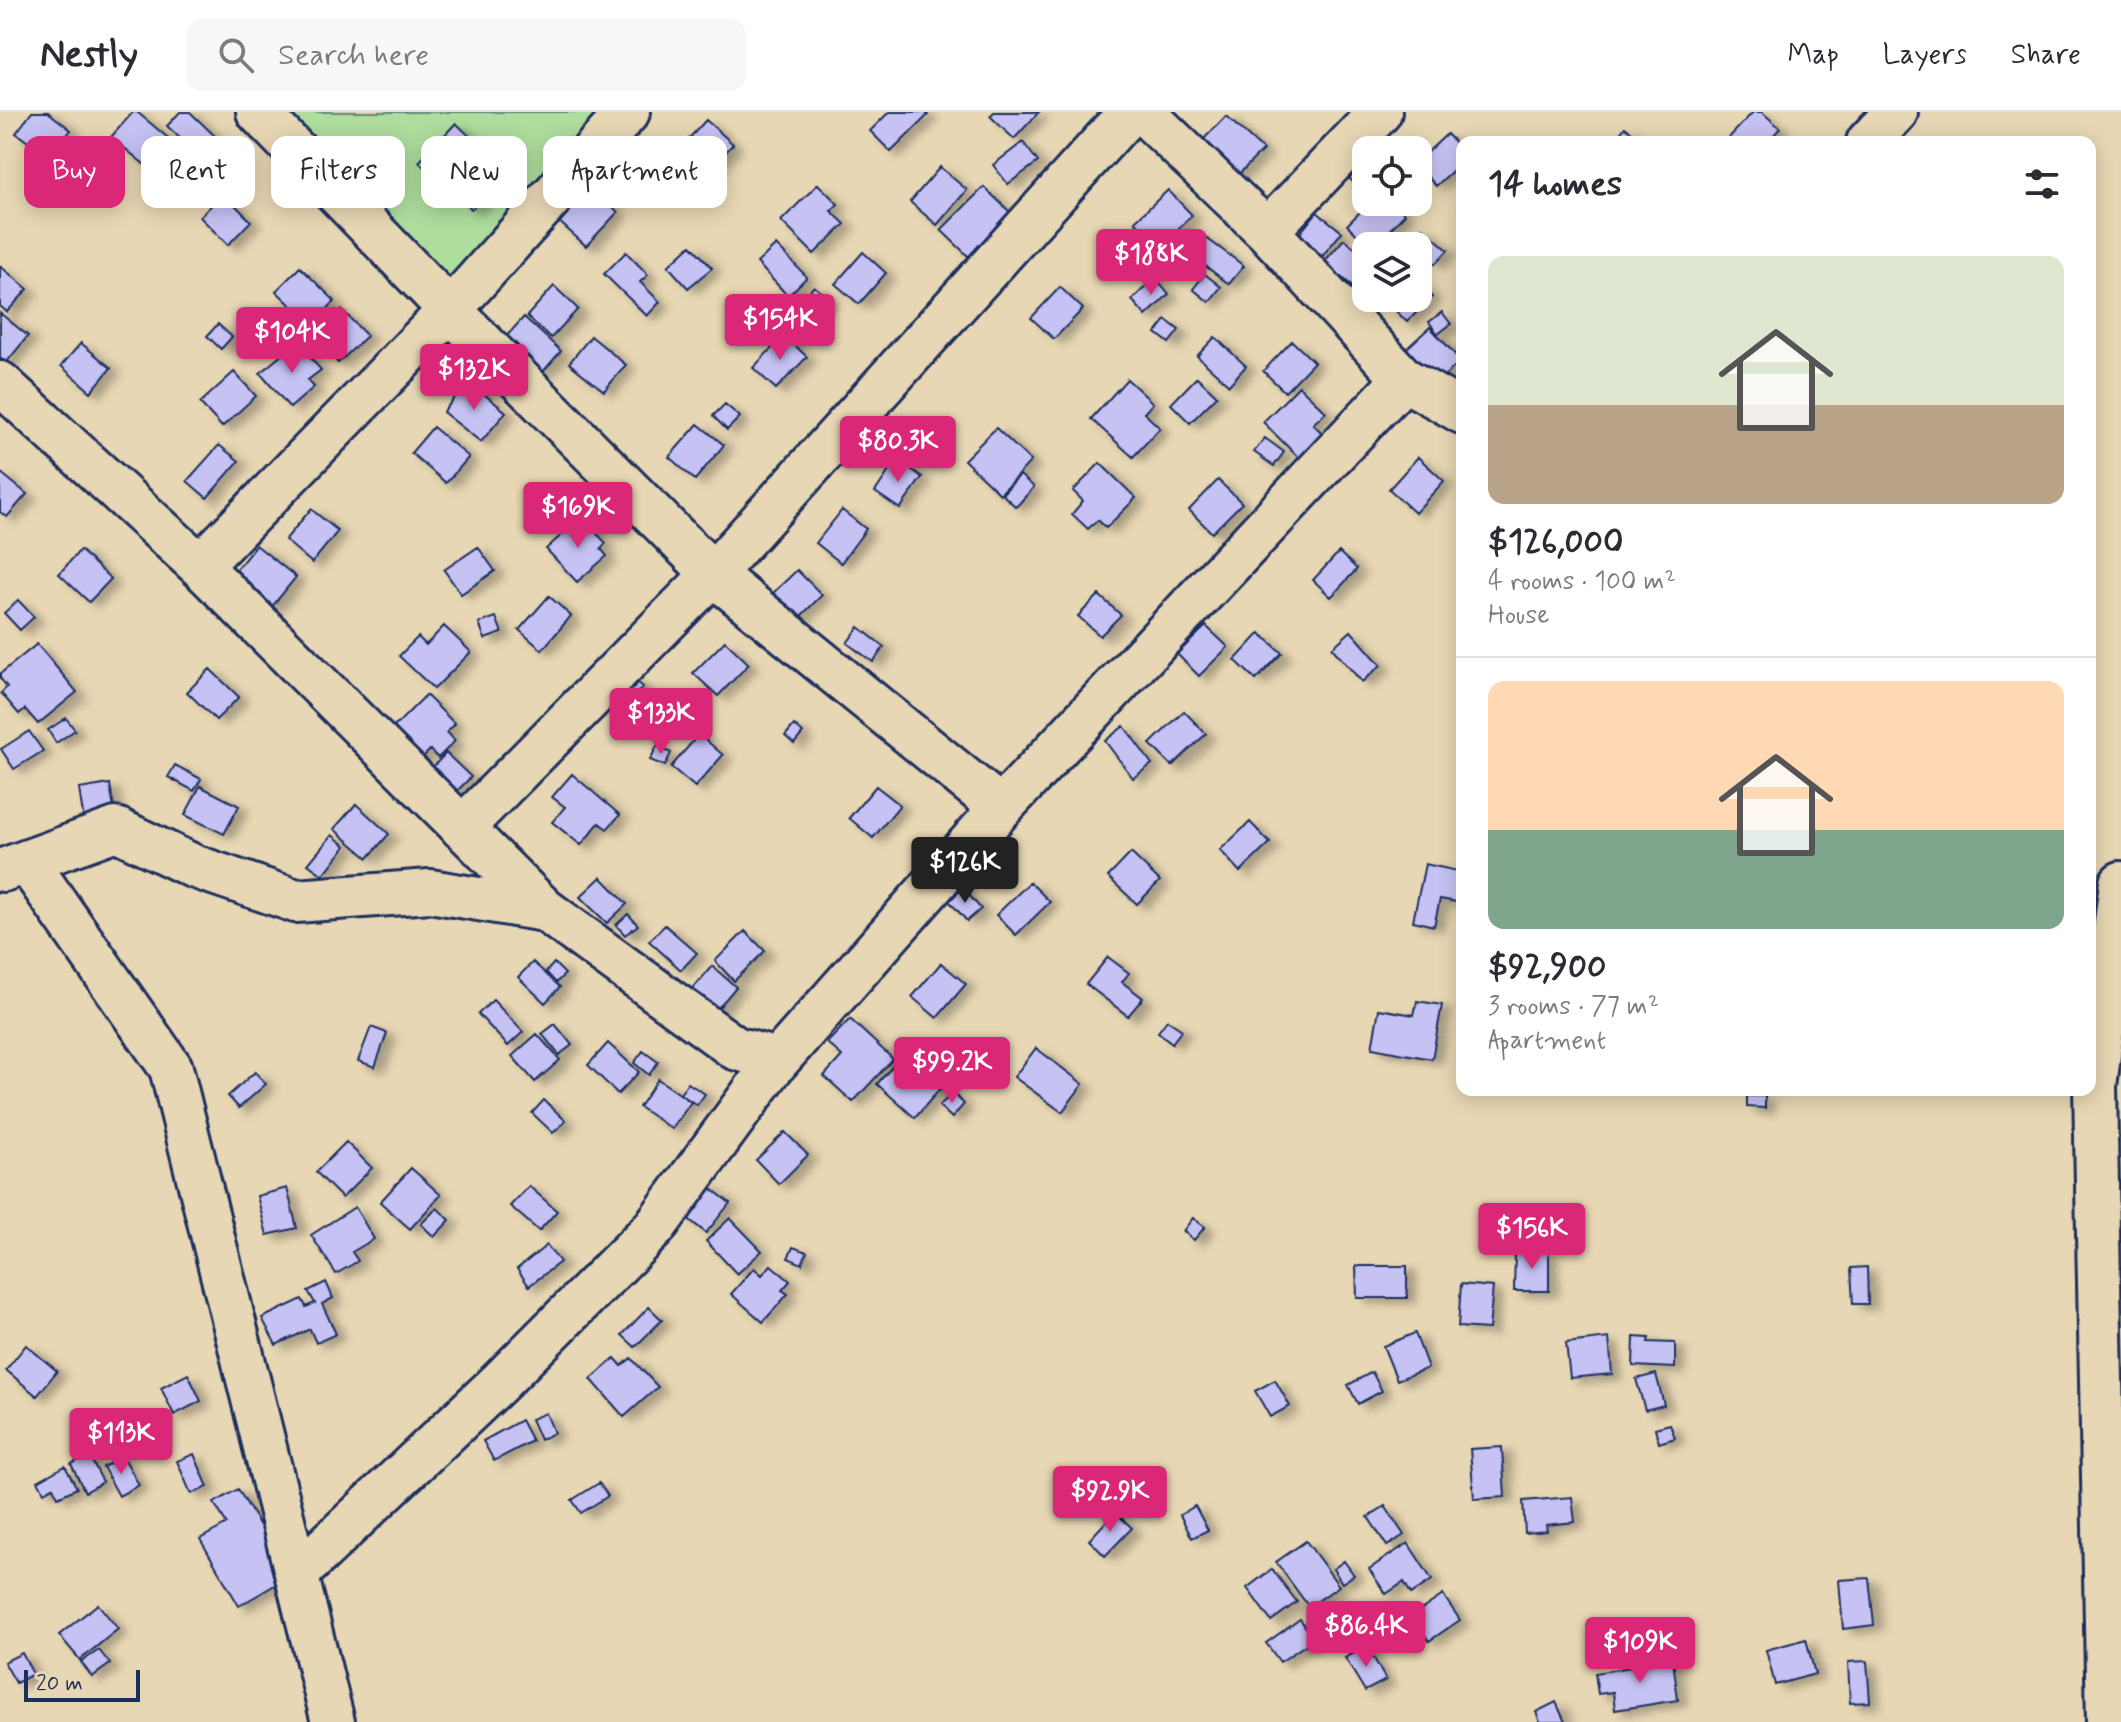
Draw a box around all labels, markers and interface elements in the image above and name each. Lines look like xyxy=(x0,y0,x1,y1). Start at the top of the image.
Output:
search box xyxy=(186,19,746,91)
text: Nestly xyxy=(40,31,138,80)
icon: search xyxy=(214,33,258,77)
text: Search here xyxy=(278,36,429,75)
text: Map xyxy=(1788,37,1839,74)
text: Layers xyxy=(1883,37,1967,74)
text: Share xyxy=(2011,37,2081,74)
chip: Buy xyxy=(24,136,125,208)
chip: Rent xyxy=(141,136,255,208)
chip: Filters xyxy=(271,136,405,208)
chip: New xyxy=(421,136,527,208)
chip: Apartment xyxy=(543,136,727,208)
map controls xyxy=(1352,136,1432,312)
button: locate xyxy=(1352,136,1432,216)
text: 14 homes xyxy=(1488,162,1622,207)
icon: filters xyxy=(2020,162,2064,206)
pin: $188K xyxy=(1095,229,1207,297)
button: layers xyxy=(1352,232,1432,312)
text: $188K xyxy=(1114,238,1188,272)
pin: $154K xyxy=(724,294,836,362)
text: $154K xyxy=(743,303,817,337)
pin: $104K xyxy=(236,307,348,375)
icon: home xyxy=(1704,308,1848,452)
text: $104K xyxy=(254,316,330,350)
pin: $132K xyxy=(418,344,530,412)
text: $132K xyxy=(438,353,510,387)
pin: $80.3K xyxy=(833,416,963,484)
text: $80.3K xyxy=(858,425,938,459)
pin: $169K xyxy=(522,482,634,550)
text: $169K xyxy=(541,491,615,525)
text: $126,000 xyxy=(1488,520,1623,565)
text: 4 rooms · 100 m² xyxy=(1488,565,1676,599)
text: House xyxy=(1488,599,1549,633)
pin: $133K xyxy=(605,688,717,756)
text: $133K xyxy=(628,697,694,731)
icon: home xyxy=(1704,733,1848,877)
pin: $126K xyxy=(909,837,1021,905)
text: $126K xyxy=(929,846,1001,880)
text: $92,900 xyxy=(1488,945,1606,990)
text: 3 rooms · 77 m² xyxy=(1488,990,1659,1024)
text: Apartment xyxy=(1488,1024,1606,1058)
pin: $99.2K xyxy=(887,1037,1017,1105)
text: $99.2K xyxy=(912,1046,992,1080)
pin: $156K xyxy=(1476,1203,1588,1271)
text: $156K xyxy=(1496,1212,1568,1246)
pin: $113K xyxy=(65,1408,177,1476)
text: $113K xyxy=(87,1417,155,1451)
pin: $92.9K xyxy=(1045,1466,1175,1534)
text: $92.9K xyxy=(1071,1475,1149,1509)
pin: $86.4K xyxy=(1301,1601,1431,1669)
text: $86.4K xyxy=(1324,1610,1408,1644)
pin: $109K xyxy=(1584,1617,1696,1685)
text: $109K xyxy=(1603,1626,1677,1660)
scale bar xyxy=(24,1666,140,1702)
text: 20 m xyxy=(36,1670,83,1698)

